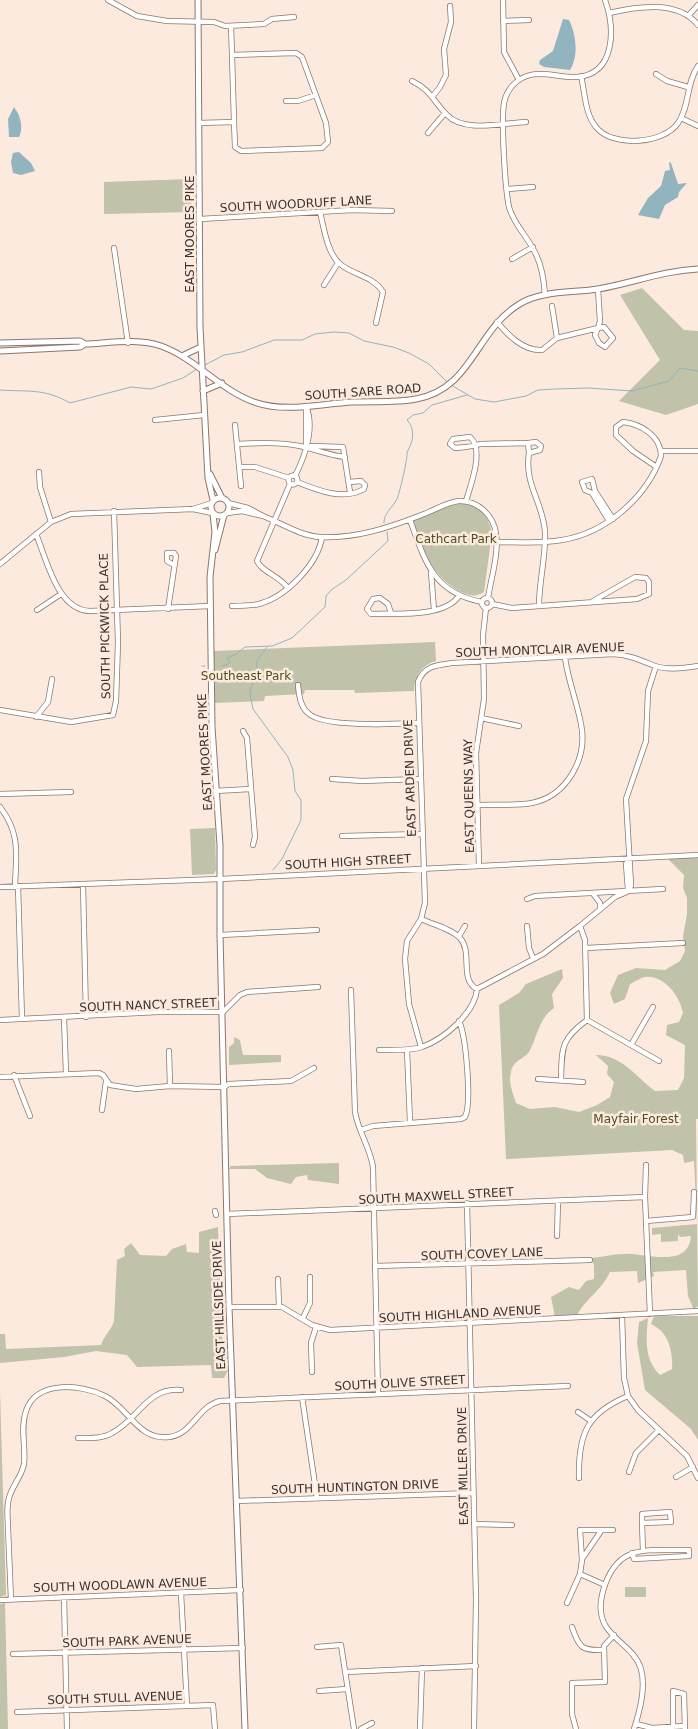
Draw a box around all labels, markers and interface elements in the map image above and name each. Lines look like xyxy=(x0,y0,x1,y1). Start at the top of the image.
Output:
street label: EAST MOORES PIKE xyxy=(183,175,197,293)
street label: SOUTH WOODRUFF LANE xyxy=(219,193,373,215)
street label: SOUTH SARE ROAD xyxy=(304,381,422,403)
park label: Cathcart Park xyxy=(415,532,497,546)
street label: SOUTH PICKWICK PLACE xyxy=(97,553,113,699)
street label: SOUTH MONTCLAIR AVENUE xyxy=(455,640,625,660)
park label: Southeast Park xyxy=(201,669,291,683)
street label: EAST MOORES PIKE xyxy=(195,693,215,811)
street label: EAST ARDEN DRIVE xyxy=(401,719,419,837)
street label: EAST QUEENS WAY xyxy=(461,738,477,853)
street label: SOUTH HIGH STREET xyxy=(284,852,412,872)
street label: SOUTH NANCY STREET xyxy=(79,996,217,1014)
park label: Mayfair Forest xyxy=(593,1112,679,1126)
street label: SOUTH MAXWELL STREET xyxy=(358,1185,515,1207)
street label: EAST HILLSIDE DRIVE xyxy=(210,1240,228,1370)
street label: SOUTH COVEY LANE xyxy=(421,1245,543,1263)
street label: SOUTH HIGHLAND AVENUE xyxy=(378,1303,542,1325)
street label: SOUTH OLIVE STREET xyxy=(334,1373,466,1393)
street label: EAST MILLER DRIVE xyxy=(455,1407,471,1525)
street label: SOUTH HUNTINGTON DRIVE xyxy=(271,1477,439,1497)
street label: SOUTH WOODLAWN AVENUE xyxy=(33,1575,207,1595)
street label: SOUTH PARK AVENUE xyxy=(62,1632,192,1650)
street label: SOUTH STULL AVENUE xyxy=(47,1689,183,1707)

